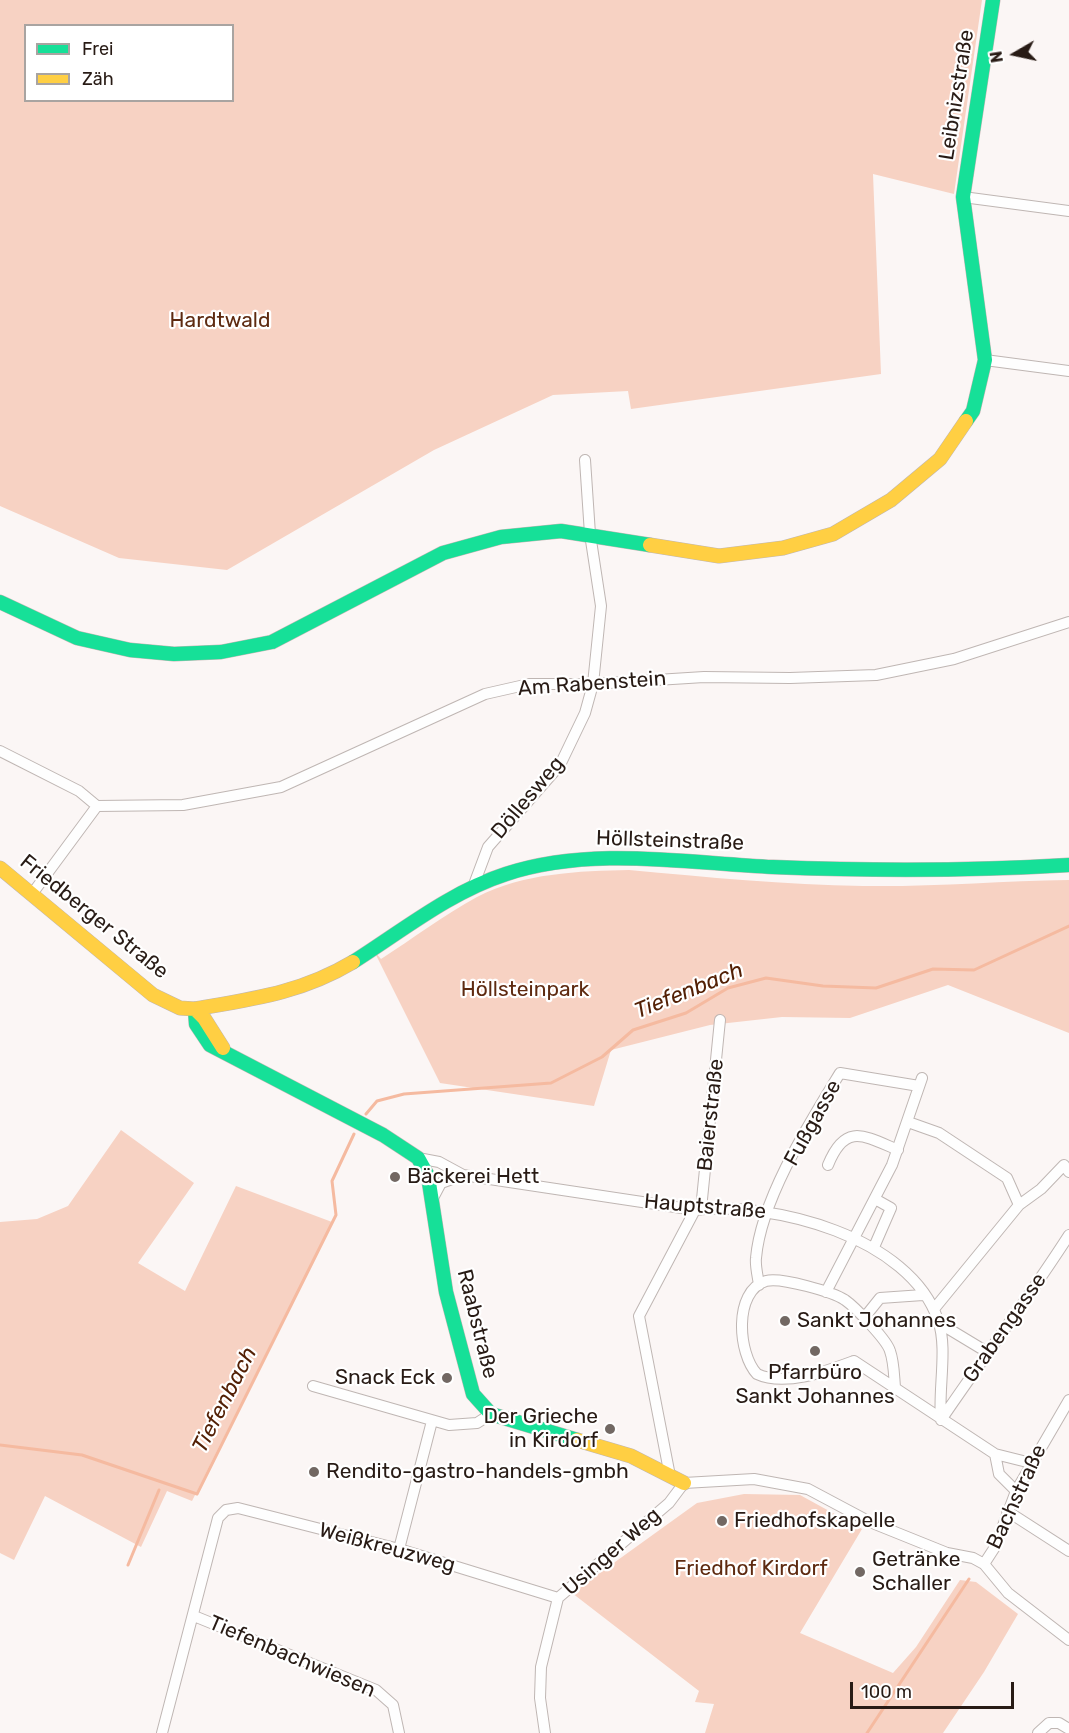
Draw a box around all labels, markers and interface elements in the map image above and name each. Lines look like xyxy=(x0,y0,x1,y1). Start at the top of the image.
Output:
legend xyxy=(24,24,234,102)
north arrow xyxy=(985,24,1045,84)
street label: Leibnizstraße xyxy=(934,28,980,162)
text: Frei xyxy=(82,38,113,60)
text: N xyxy=(986,50,1007,64)
text: Zäh xyxy=(82,68,114,90)
park label: Hardtwald xyxy=(170,308,270,334)
street label: Am Rabenstein xyxy=(517,666,667,702)
street label: Döllesweg xyxy=(486,752,570,844)
street label: Höllsteinstraße xyxy=(596,826,744,856)
street label: Friedberger Straße xyxy=(15,849,173,985)
water label: Tiefenbach xyxy=(631,957,747,1025)
park label: Höllsteinpark xyxy=(461,977,589,1003)
street label: Baierstraße xyxy=(693,1058,729,1172)
street label: Fußgasse xyxy=(779,1076,847,1170)
place label: Bäckerei Hett xyxy=(407,1164,539,1190)
marker: Bäckerei Hett xyxy=(388,1170,402,1184)
street label: Hauptstraße xyxy=(643,1189,767,1225)
street label: Raabstraße xyxy=(451,1267,503,1381)
street label: Grabengasse xyxy=(958,1268,1052,1388)
place label: Sankt Johannes xyxy=(797,1308,956,1334)
marker: Sankt Johannes xyxy=(778,1314,792,1328)
water label: Tiefenbach xyxy=(187,1343,263,1457)
marker: Pfarrbüro Sankt Johannes xyxy=(808,1344,822,1358)
place label: Pfarrbüro Sankt Johannes xyxy=(735,1360,895,1410)
place label: Snack Eck xyxy=(335,1365,435,1391)
marker: Snack Eck xyxy=(440,1371,454,1385)
place label: Der Grieche in Kirdorf xyxy=(483,1404,598,1454)
marker: Der Grieche in Kirdorf xyxy=(603,1422,617,1436)
street label: Bachstraße xyxy=(982,1441,1052,1553)
place label: Rendito-gastro-handels-gmbh xyxy=(326,1459,629,1485)
marker: Rendito-gastro-handels-gmbh xyxy=(307,1465,321,1479)
street label: Usinger Weg xyxy=(558,1503,666,1601)
place label: Friedhofskapelle xyxy=(734,1508,895,1534)
marker: Friedhofskapelle xyxy=(715,1514,729,1528)
street label: Weißkreuzweg xyxy=(316,1518,458,1578)
place label: Getränke Schaller xyxy=(872,1547,960,1597)
park label: Friedhof Kirdorf xyxy=(674,1556,828,1582)
marker: Getränke Schaller xyxy=(853,1565,867,1579)
street label: Tiefenbachwiesen xyxy=(205,1611,379,1703)
scale bar xyxy=(853,1670,1016,1708)
text: 100 m xyxy=(861,1681,912,1703)

